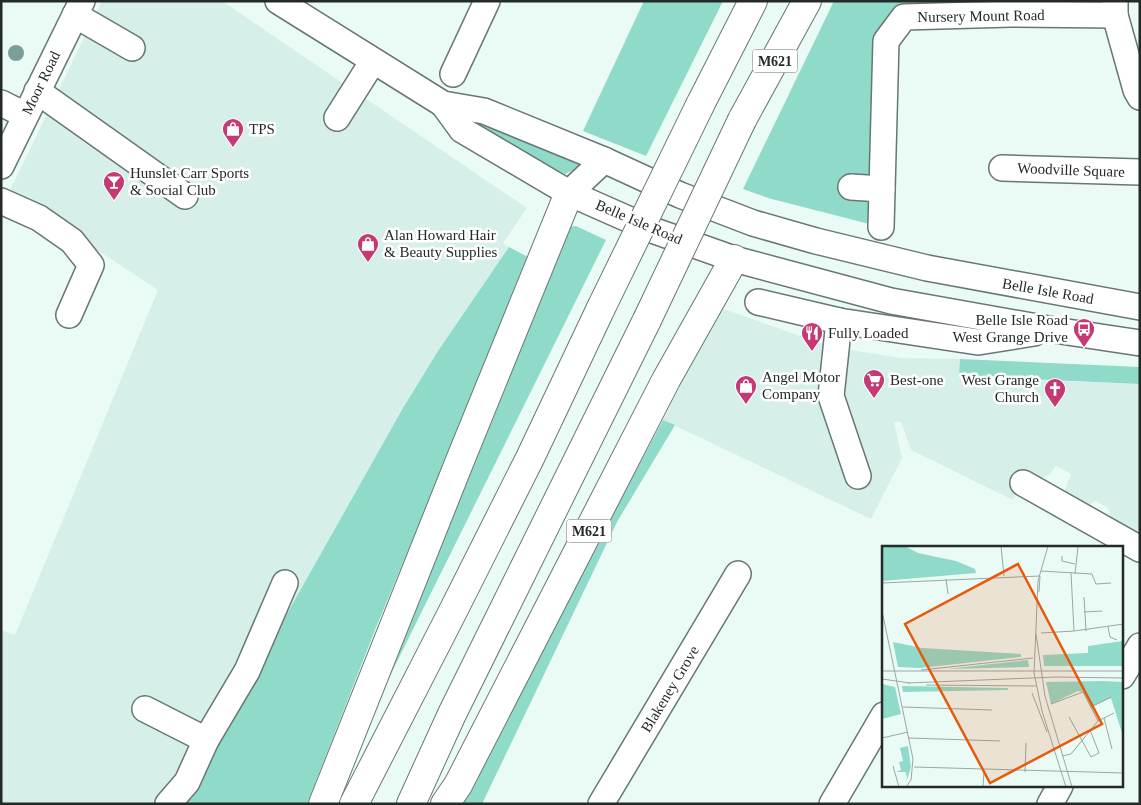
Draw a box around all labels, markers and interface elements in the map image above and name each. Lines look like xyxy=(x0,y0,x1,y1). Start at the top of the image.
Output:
street label: Nursery Mount Road xyxy=(917,7,1045,25)
street label: Moor Road xyxy=(19,48,63,117)
road number: M621 xyxy=(752,49,798,72)
shop icon: TPS xyxy=(221,117,245,148)
place label: TPS xyxy=(249,121,275,137)
street label: Woodville Square xyxy=(1017,160,1125,180)
place label: Hunslet Carr Sports & Social Club xyxy=(130,165,249,198)
bar icon: Hunslet Carr Sports & Social Club xyxy=(102,170,126,201)
street label: Belle Isle Road xyxy=(593,197,685,248)
place label: Alan Howard Hair & Beauty Supplies xyxy=(384,227,497,260)
shop icon: Alan Howard Hair & Beauty Supplies xyxy=(356,232,380,263)
street label: Belle Isle Road xyxy=(1001,275,1095,307)
place label: Belle Isle Road West Grange Drive xyxy=(953,312,1068,345)
bus stop icon: Belle Isle Road West Grange Drive xyxy=(1072,317,1096,348)
restaurant icon: Fully Loaded xyxy=(800,321,824,352)
place label: Fully Loaded xyxy=(828,325,909,341)
supermarket icon: Best-one xyxy=(862,368,886,399)
place label: Angel Motor Company xyxy=(762,369,840,402)
place label: Best-one xyxy=(890,372,944,388)
place label: West Grange Church xyxy=(961,372,1039,405)
shop icon: Angel Motor Company xyxy=(734,374,758,405)
church icon: West Grange Church xyxy=(1043,377,1067,408)
road number: M621 xyxy=(566,520,612,542)
inset map xyxy=(882,546,1124,788)
street label: Blakeney Grove xyxy=(638,643,702,735)

